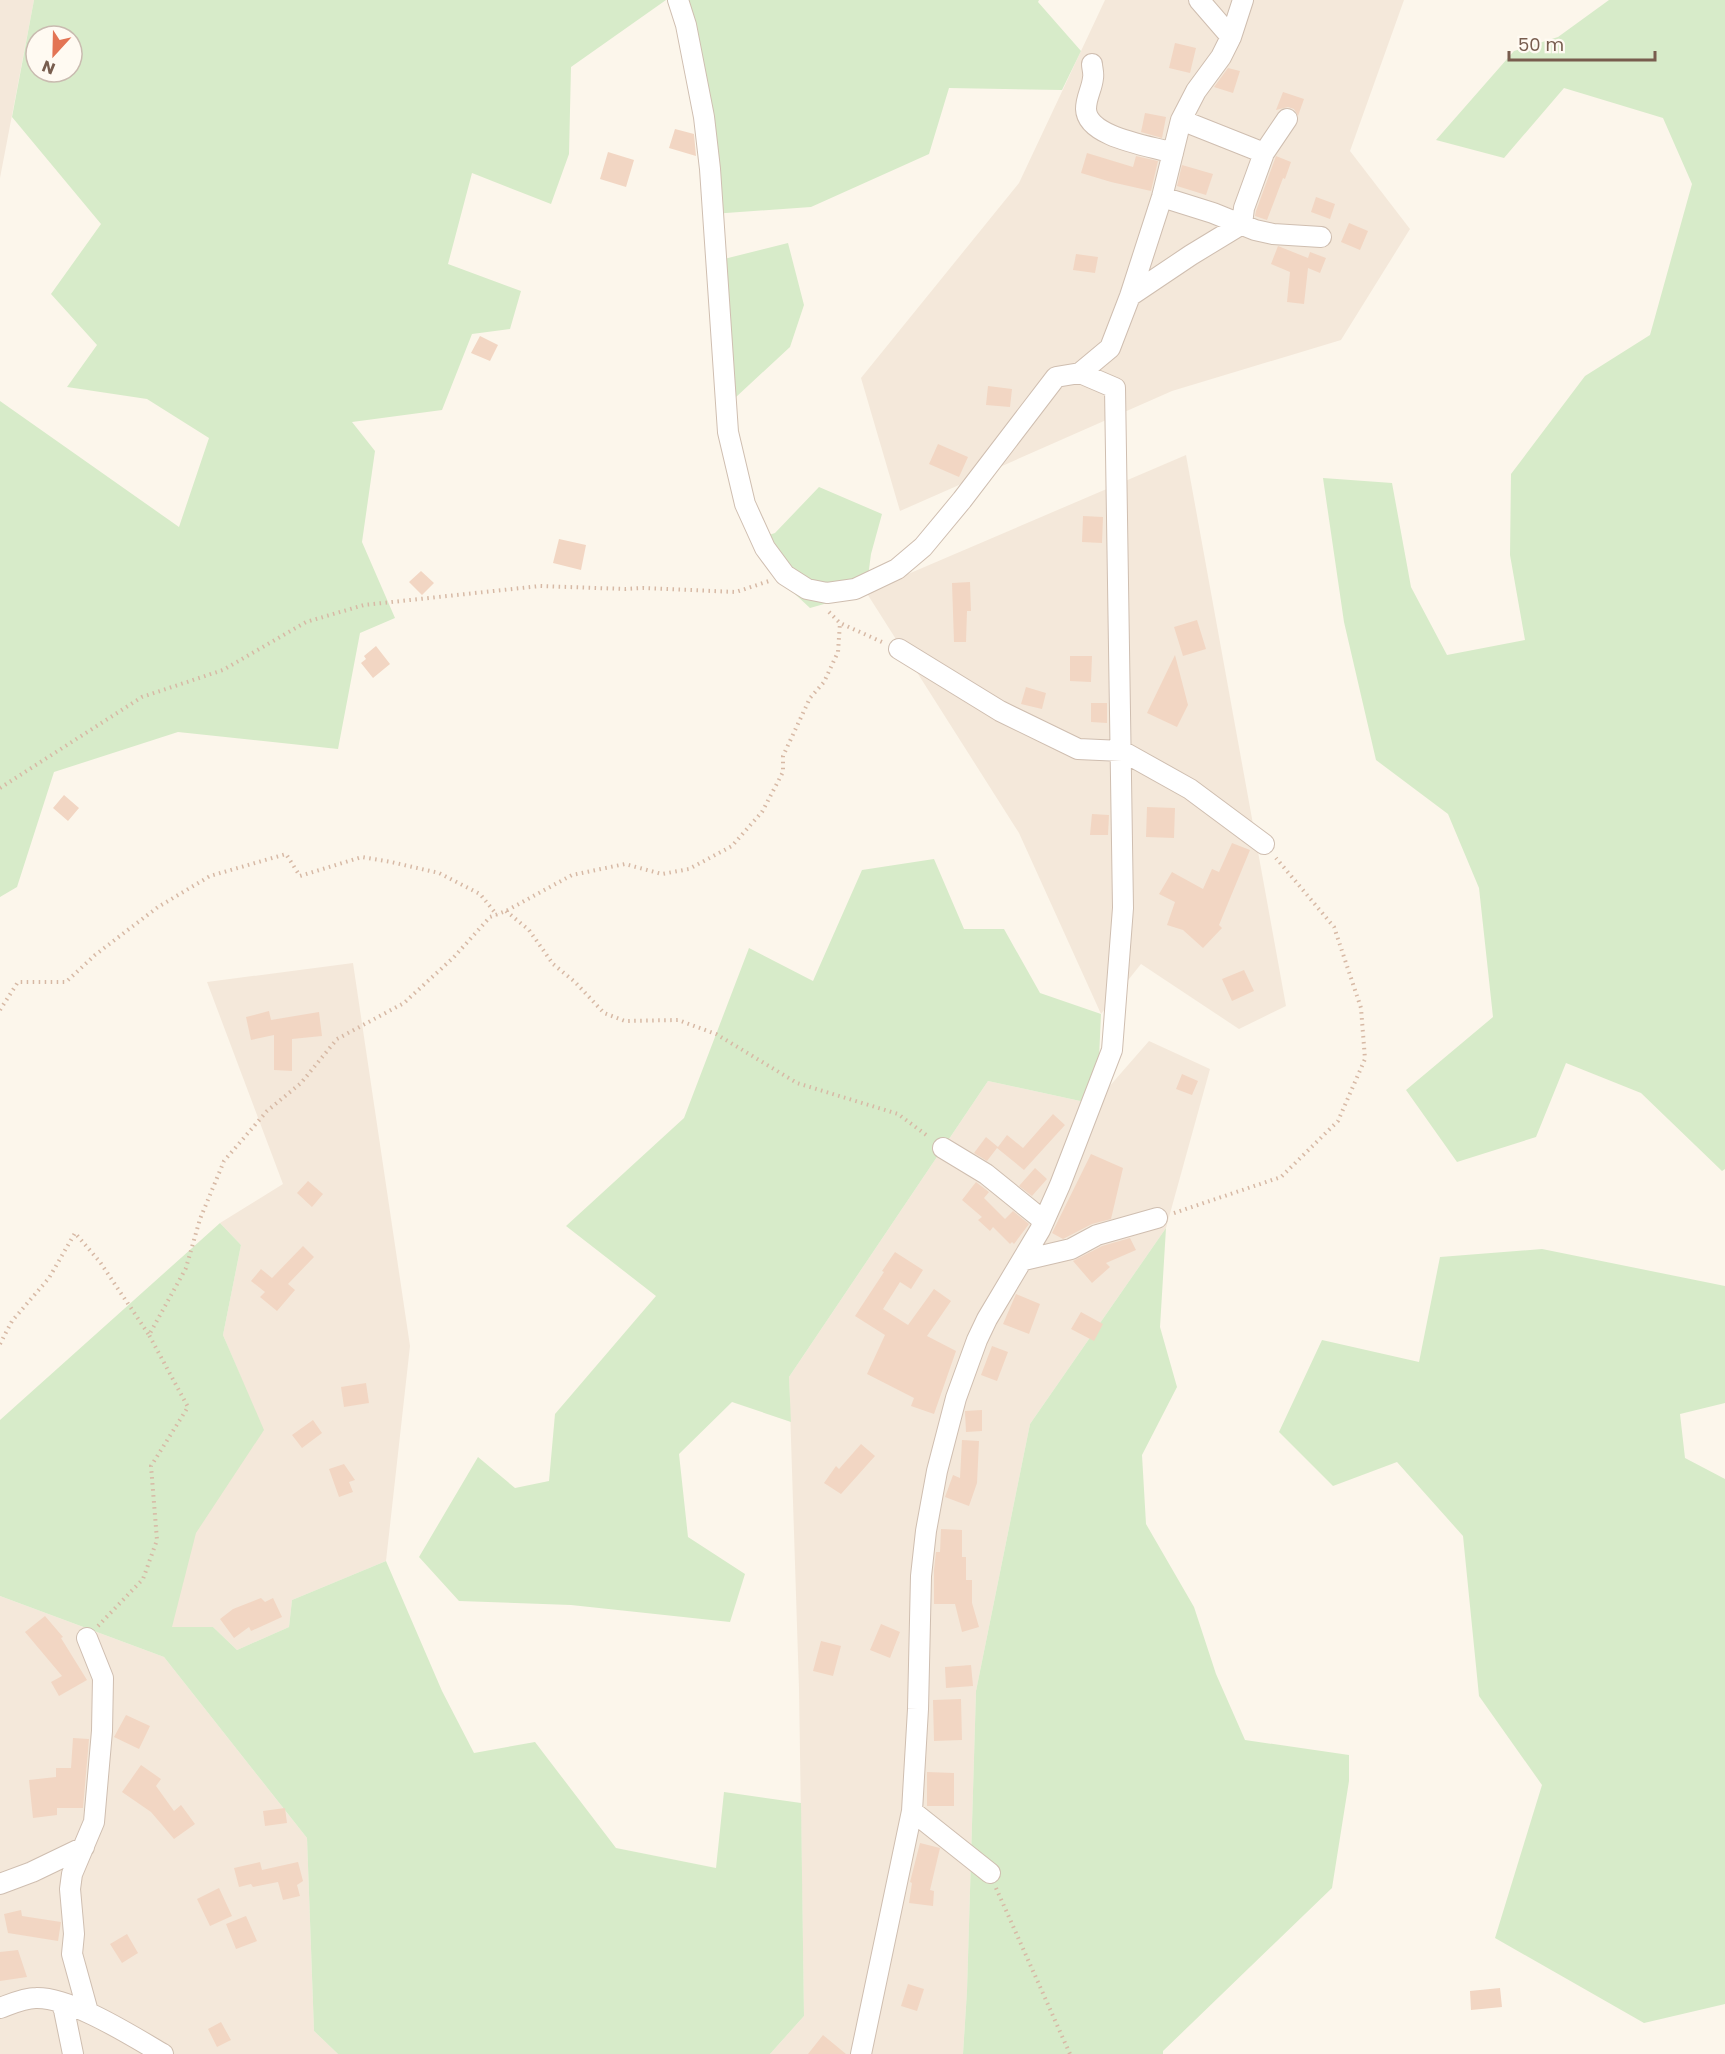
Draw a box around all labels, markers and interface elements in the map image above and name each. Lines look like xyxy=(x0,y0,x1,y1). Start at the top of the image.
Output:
north arrow xyxy=(24,24,84,84)
scale bar xyxy=(1509,24,1654,62)
text: 50 m xyxy=(1518,32,1564,57)
text: N xyxy=(39,55,58,80)

